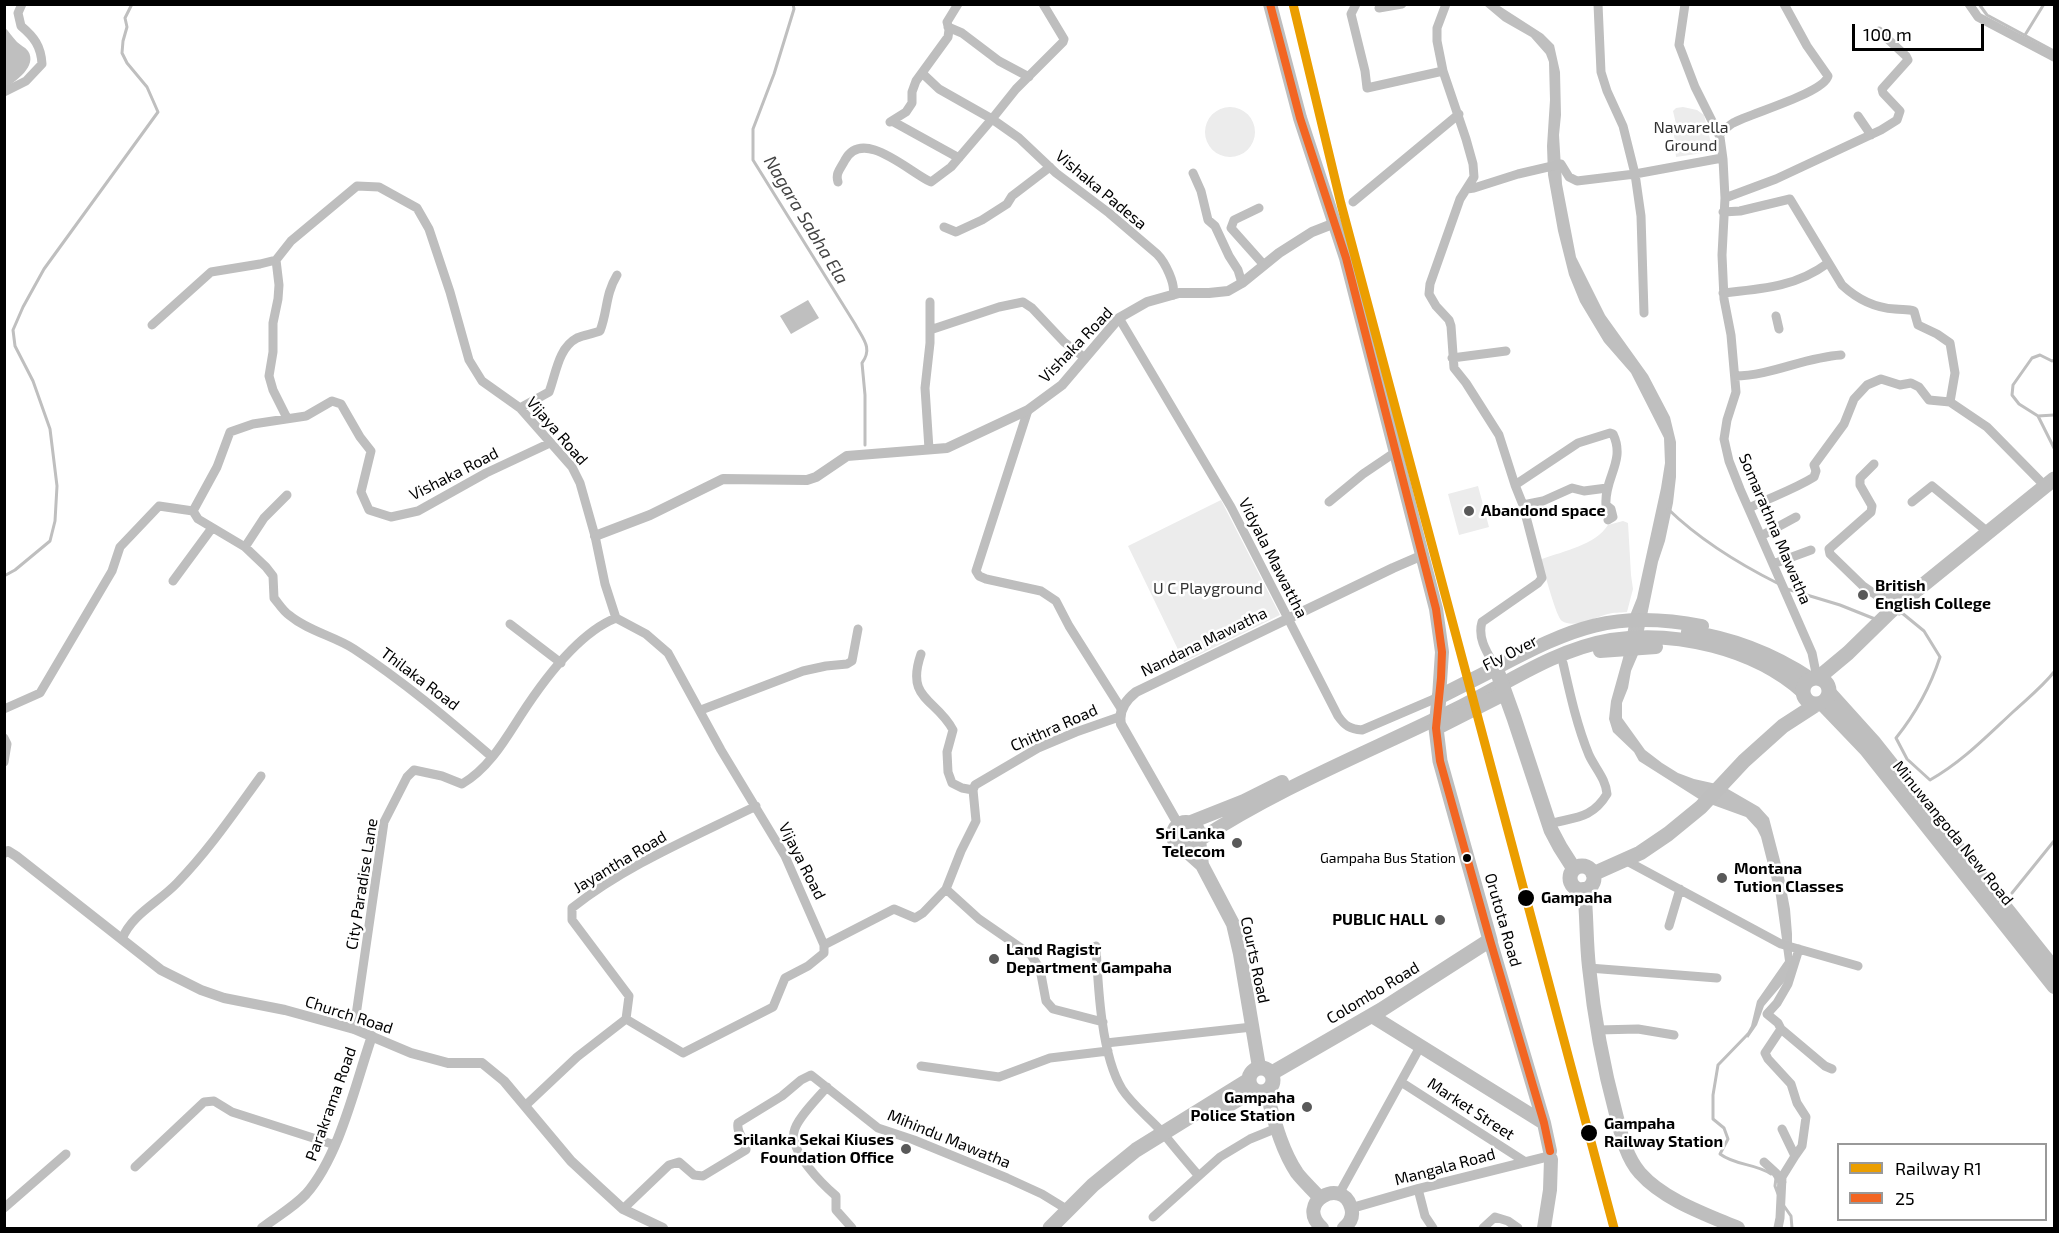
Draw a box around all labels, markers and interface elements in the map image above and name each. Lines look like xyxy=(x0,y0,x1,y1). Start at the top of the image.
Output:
scale bar xyxy=(1855,12,1987,50)
text: 100 m xyxy=(1863,23,1912,45)
park label: Nawarella Ground xyxy=(1653,118,1729,156)
street label: Vishaka Padesa xyxy=(1051,146,1151,234)
water label: Nagara Sabha Ela xyxy=(759,152,853,288)
street label: Vishaka Road xyxy=(1035,303,1117,387)
street label: Vijaya Road xyxy=(522,393,592,469)
street label: Vishaka Road xyxy=(406,443,502,505)
street label: Somarathna Mawatha xyxy=(1735,451,1815,607)
street label: Vidyala Mawattha xyxy=(1234,495,1312,621)
place label: Abandond space xyxy=(1481,501,1606,521)
marker: Abandond space xyxy=(1462,504,1476,518)
place label: British English College xyxy=(1875,576,1991,614)
park label: U C Playground xyxy=(1153,579,1263,599)
marker: British English College xyxy=(1856,588,1870,602)
street label: Nandana Mawatha xyxy=(1138,603,1270,681)
street label: Fly Over xyxy=(1479,631,1541,675)
street label: Thilaka Road xyxy=(377,643,463,715)
street label: Chithra Road xyxy=(1007,700,1101,756)
street label: Minuwangoda New Road xyxy=(1889,757,2017,909)
street label: City Paradise Lane xyxy=(342,817,382,951)
street label: Vijaya Road xyxy=(774,819,830,903)
place label: Sri Lanka Telecom xyxy=(1156,824,1225,862)
street label: Jayantha Road xyxy=(570,827,670,897)
marker: Sri Lanka Telecom xyxy=(1230,836,1244,850)
place label: Gampaha Bus Station xyxy=(1320,850,1456,866)
marker: Gampaha Bus Station xyxy=(1461,852,1473,864)
place label: Montana Tution Classes xyxy=(1734,859,1844,897)
street label: Orutota Road xyxy=(1480,871,1526,969)
marker: Montana Tution Classes xyxy=(1715,871,1729,885)
marker: Gampaha xyxy=(1516,888,1536,908)
place label: Gampaha xyxy=(1541,888,1612,908)
place label: PUBLIC HALL xyxy=(1332,910,1428,930)
marker: PUBLIC HALL xyxy=(1433,913,1447,927)
street label: Courts Road xyxy=(1236,915,1274,1005)
place label: Land Ragistr Department Gampaha xyxy=(1006,940,1172,978)
marker: Land Ragistr Department Gampaha xyxy=(987,952,1001,966)
street label: Colombo Road xyxy=(1323,958,1423,1028)
street label: Church Road xyxy=(303,992,395,1038)
street label: Parakrama Road xyxy=(301,1044,361,1164)
street label: Market Street xyxy=(1424,1074,1518,1144)
place label: Gampaha Police Station xyxy=(1190,1088,1295,1126)
marker: Gampaha Police Station xyxy=(1300,1100,1314,1114)
street label: Mihindu Mawatha xyxy=(885,1106,1013,1172)
place label: Gampaha Railway Station xyxy=(1604,1114,1723,1152)
marker: Gampaha Railway Station xyxy=(1579,1123,1599,1143)
place label: Srilanka Sekai Kiuses Foundation Office xyxy=(733,1130,894,1168)
marker: Srilanka Sekai Kiuses Foundation Office xyxy=(899,1142,913,1156)
legend xyxy=(1837,1143,2047,1221)
street label: Mangala Road xyxy=(1392,1144,1498,1190)
text: Railway R1 xyxy=(1895,1157,1982,1179)
text: 25 xyxy=(1895,1187,1915,1209)

